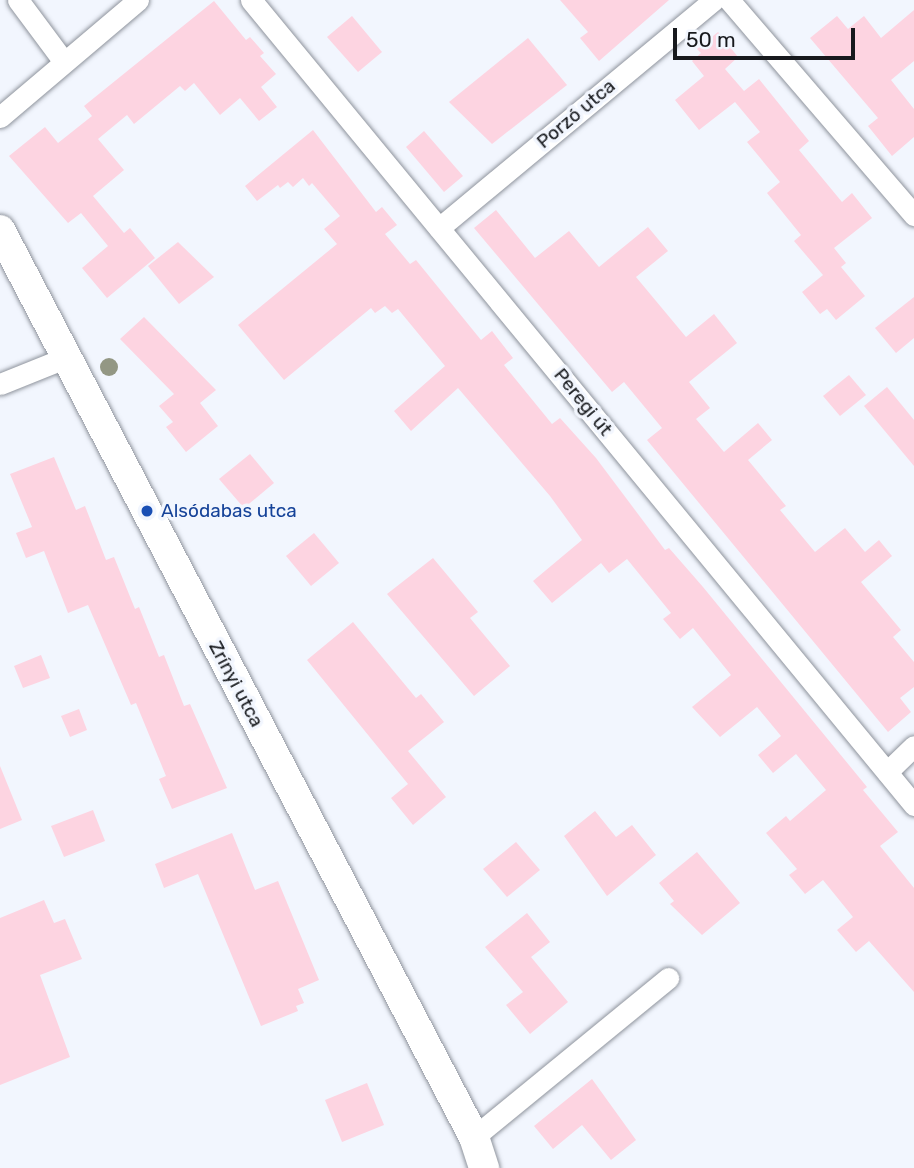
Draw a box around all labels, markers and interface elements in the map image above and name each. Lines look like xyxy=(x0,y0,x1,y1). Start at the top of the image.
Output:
scale bar xyxy=(676,14,858,58)
text: 50 m xyxy=(686,27,736,52)
street label: Porzó utca xyxy=(532,75,620,153)
street label: Peregi út xyxy=(549,364,617,440)
place label: Alsódabas utca xyxy=(161,500,297,522)
marker: Alsódabas utca xyxy=(139,503,155,519)
street label: Zrínyi utca xyxy=(204,637,268,731)

